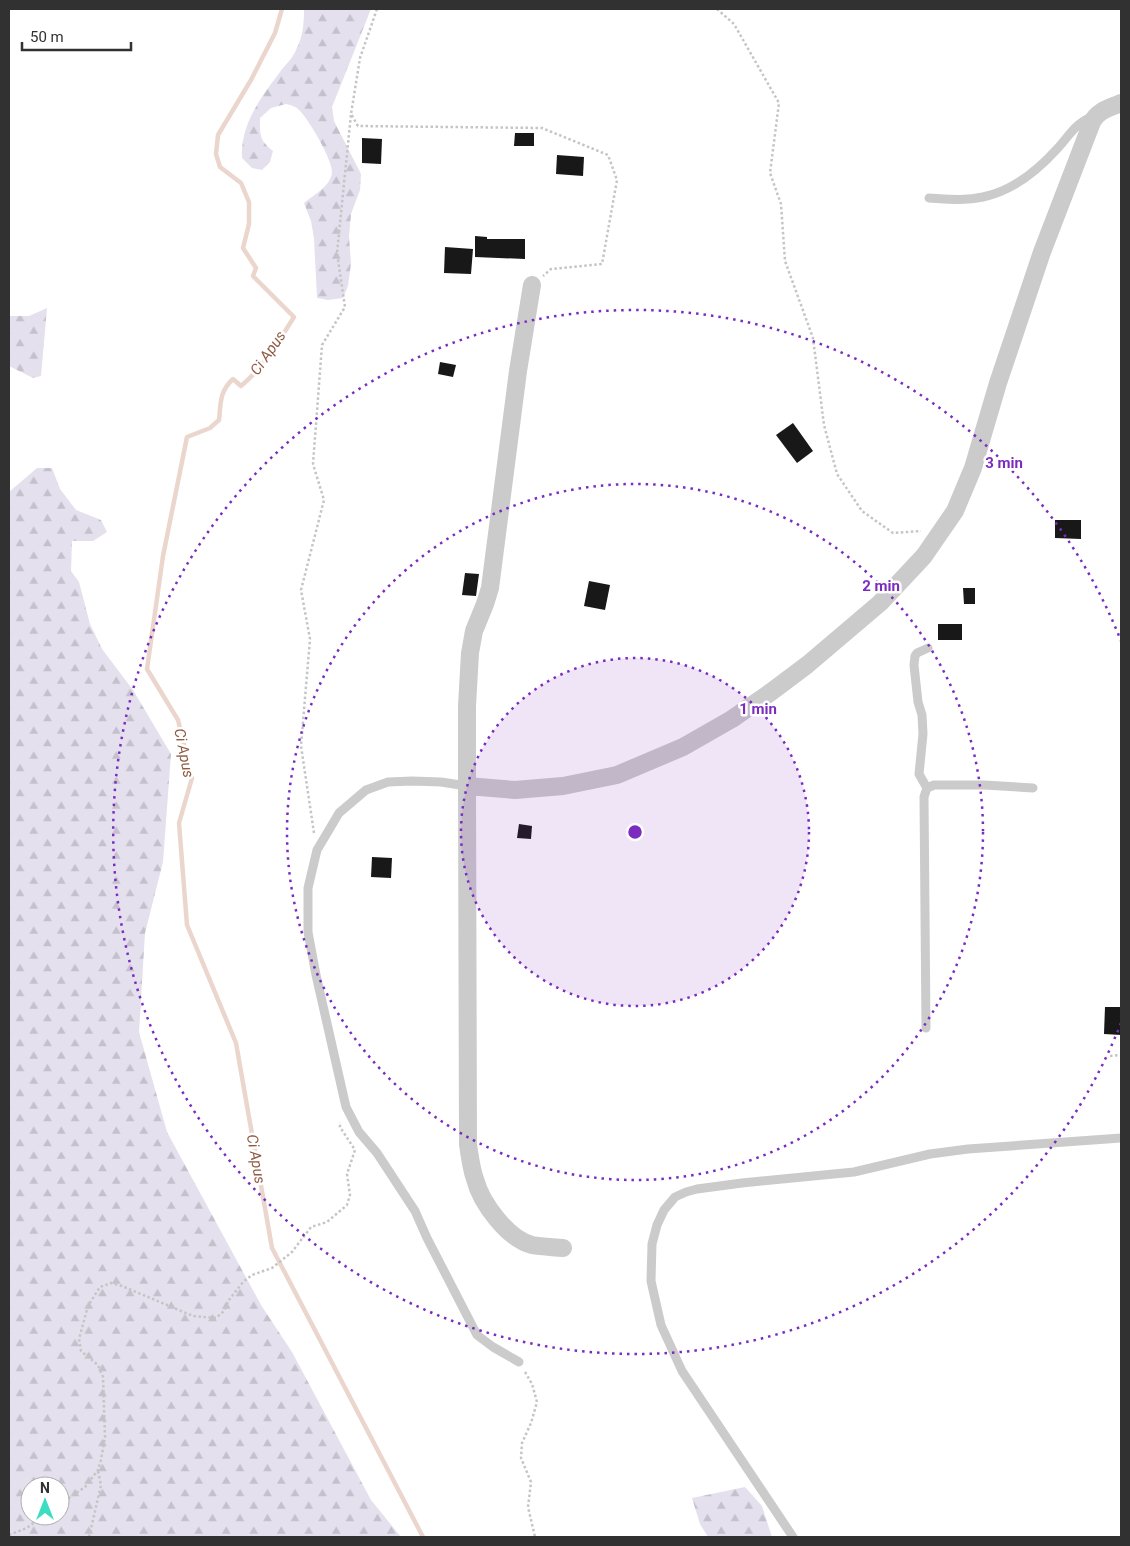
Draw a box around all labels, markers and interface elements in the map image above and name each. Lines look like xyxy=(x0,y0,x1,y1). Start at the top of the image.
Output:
scale bar xyxy=(22,20,131,52)
text: 50 m xyxy=(30,28,64,46)
water label: Ci Apus xyxy=(246,327,290,379)
text: 3 min xyxy=(985,454,1023,472)
text: 2 min xyxy=(862,577,900,595)
text: 1 min xyxy=(739,700,777,718)
water label: Ci Apus xyxy=(170,727,198,779)
centre of rings xyxy=(626,823,644,841)
water label: Ci Apus xyxy=(243,1133,269,1185)
north arrow xyxy=(20,1476,70,1526)
text: N xyxy=(40,1480,50,1496)

